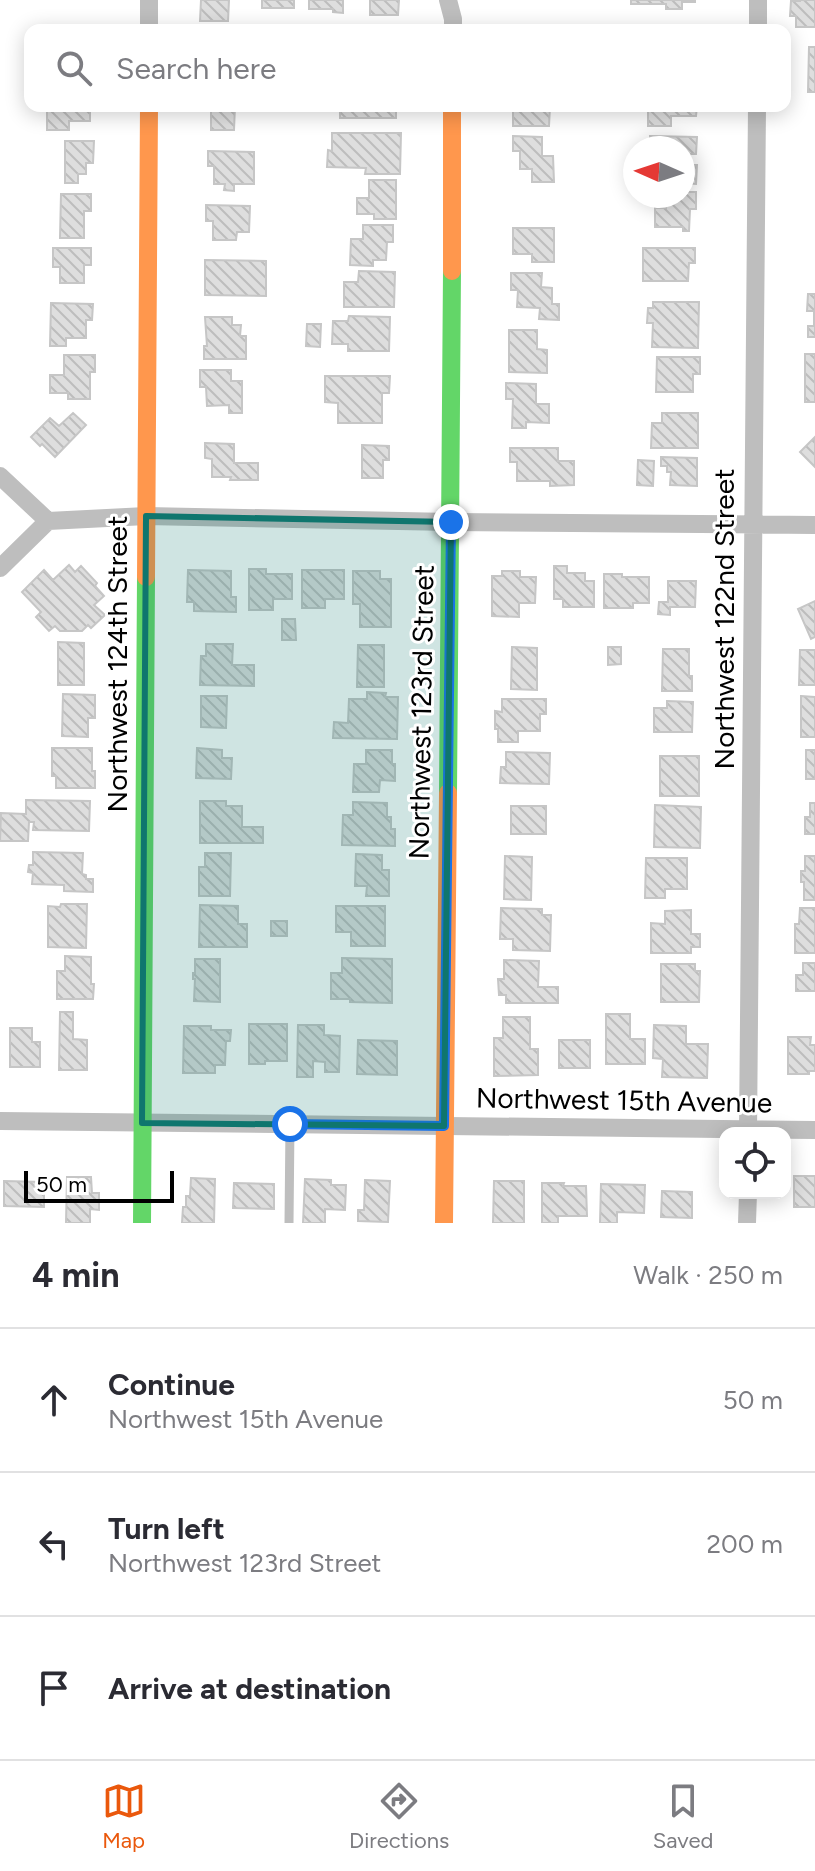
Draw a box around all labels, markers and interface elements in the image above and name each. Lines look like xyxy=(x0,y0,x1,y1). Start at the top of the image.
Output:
search box xyxy=(24,24,791,112)
icon: search xyxy=(52,46,96,90)
text: Search here xyxy=(116,50,276,87)
north arrow xyxy=(623,136,695,208)
street label: Northwest 122nd Street xyxy=(707,468,741,770)
route end xyxy=(433,504,469,540)
street label: Northwest 124th Street xyxy=(100,516,134,812)
street label: Northwest 123rd Street xyxy=(401,564,441,860)
street label: Northwest 15th Avenue xyxy=(476,1080,772,1120)
route start xyxy=(272,1106,308,1142)
map controls xyxy=(719,1127,791,1199)
button: locate xyxy=(719,1127,791,1199)
scale bar xyxy=(24,1167,174,1203)
text: 50 m xyxy=(36,1171,87,1198)
text: 4 min xyxy=(32,1255,119,1296)
text: Walk · 250 m xyxy=(633,1259,783,1291)
text: Continue xyxy=(108,1366,235,1403)
icon: ahead xyxy=(32,1378,76,1422)
text: 50 m xyxy=(723,1384,783,1416)
text: Northwest 15th Avenue xyxy=(108,1403,383,1435)
text: Turn left xyxy=(108,1510,225,1547)
icon: left xyxy=(32,1522,76,1566)
text: 200 m xyxy=(707,1528,783,1560)
text: Northwest 123rd Street xyxy=(108,1547,381,1579)
icon: arrive xyxy=(32,1666,76,1710)
text: Arrive at destination xyxy=(108,1670,391,1707)
tab: Map xyxy=(102,1779,146,1854)
tab: Directions xyxy=(349,1779,449,1854)
tab: Saved xyxy=(653,1779,713,1854)

